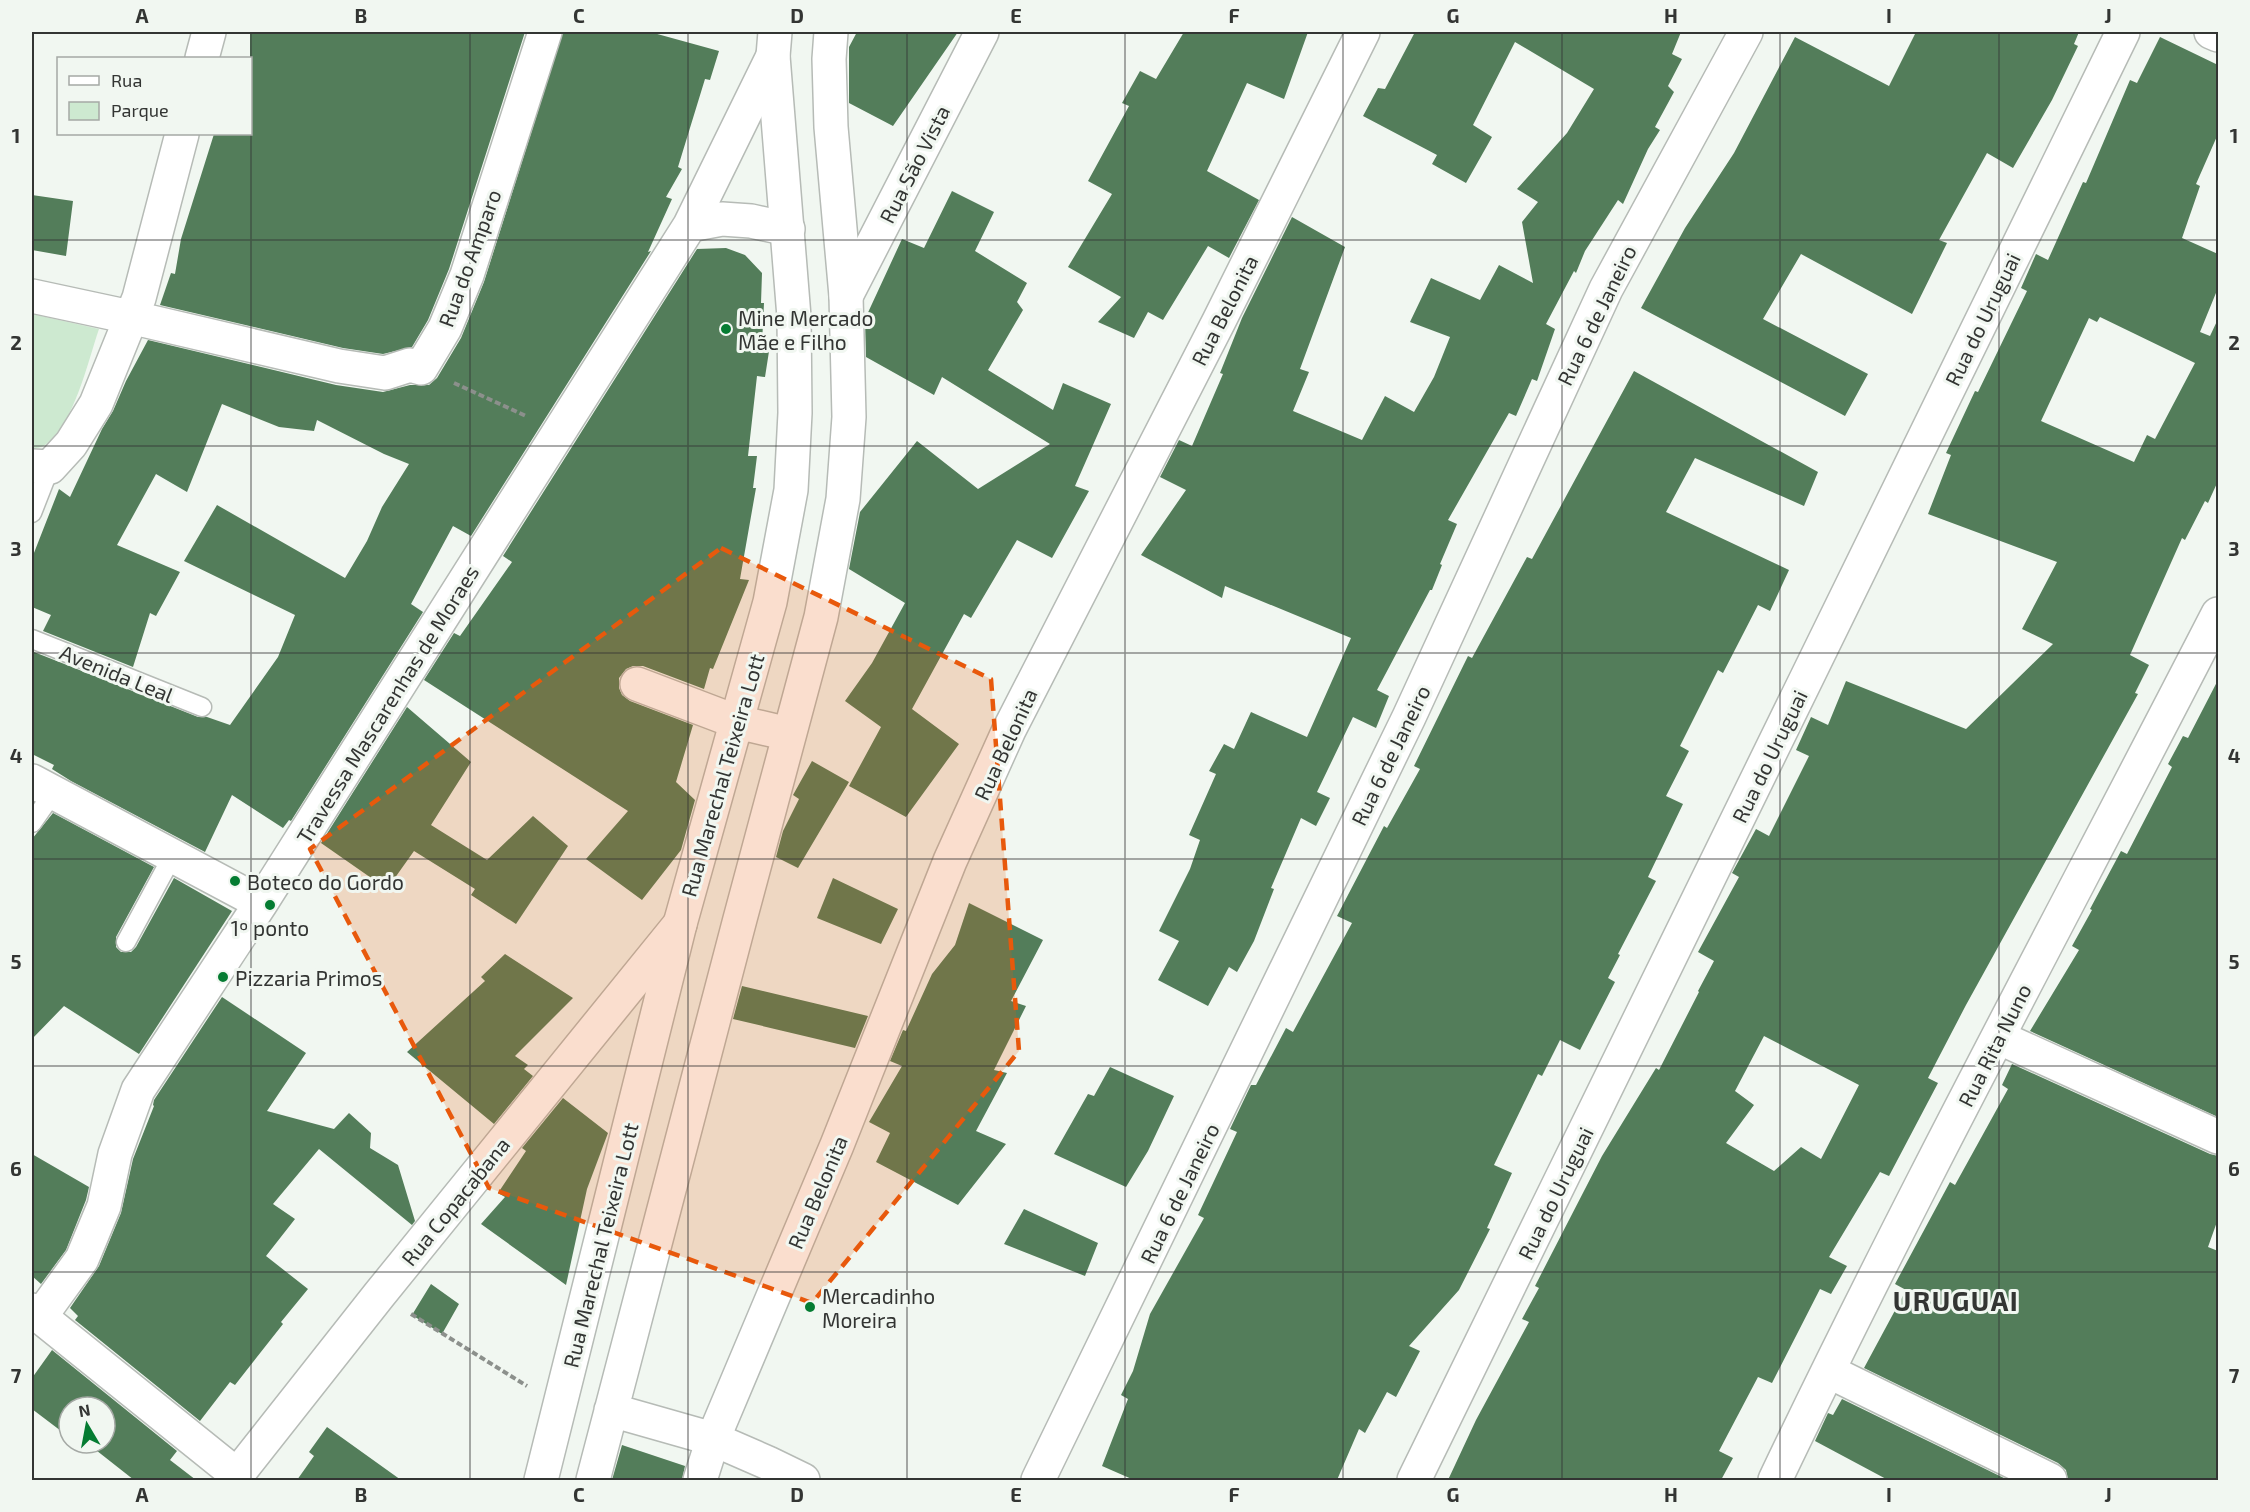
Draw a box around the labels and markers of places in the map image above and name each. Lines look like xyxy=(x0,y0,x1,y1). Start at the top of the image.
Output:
place label: Mine Mercado Mãe e Filho xyxy=(738,305,873,354)
marker: Mine Mercado Mãe e Filho xyxy=(719,322,733,336)
place label: Boteco do Gordo xyxy=(247,869,404,894)
marker: Boteco do Gordo xyxy=(228,874,242,888)
marker: 1º ponto xyxy=(263,898,277,912)
place label: 1º ponto xyxy=(231,915,309,940)
place label: Pizzaria Primos xyxy=(235,965,382,990)
marker: Pizzaria Primos xyxy=(216,970,230,984)
place label: Mercadinho Moreira xyxy=(822,1283,935,1332)
marker: Mercadinho Moreira xyxy=(803,1300,817,1314)

